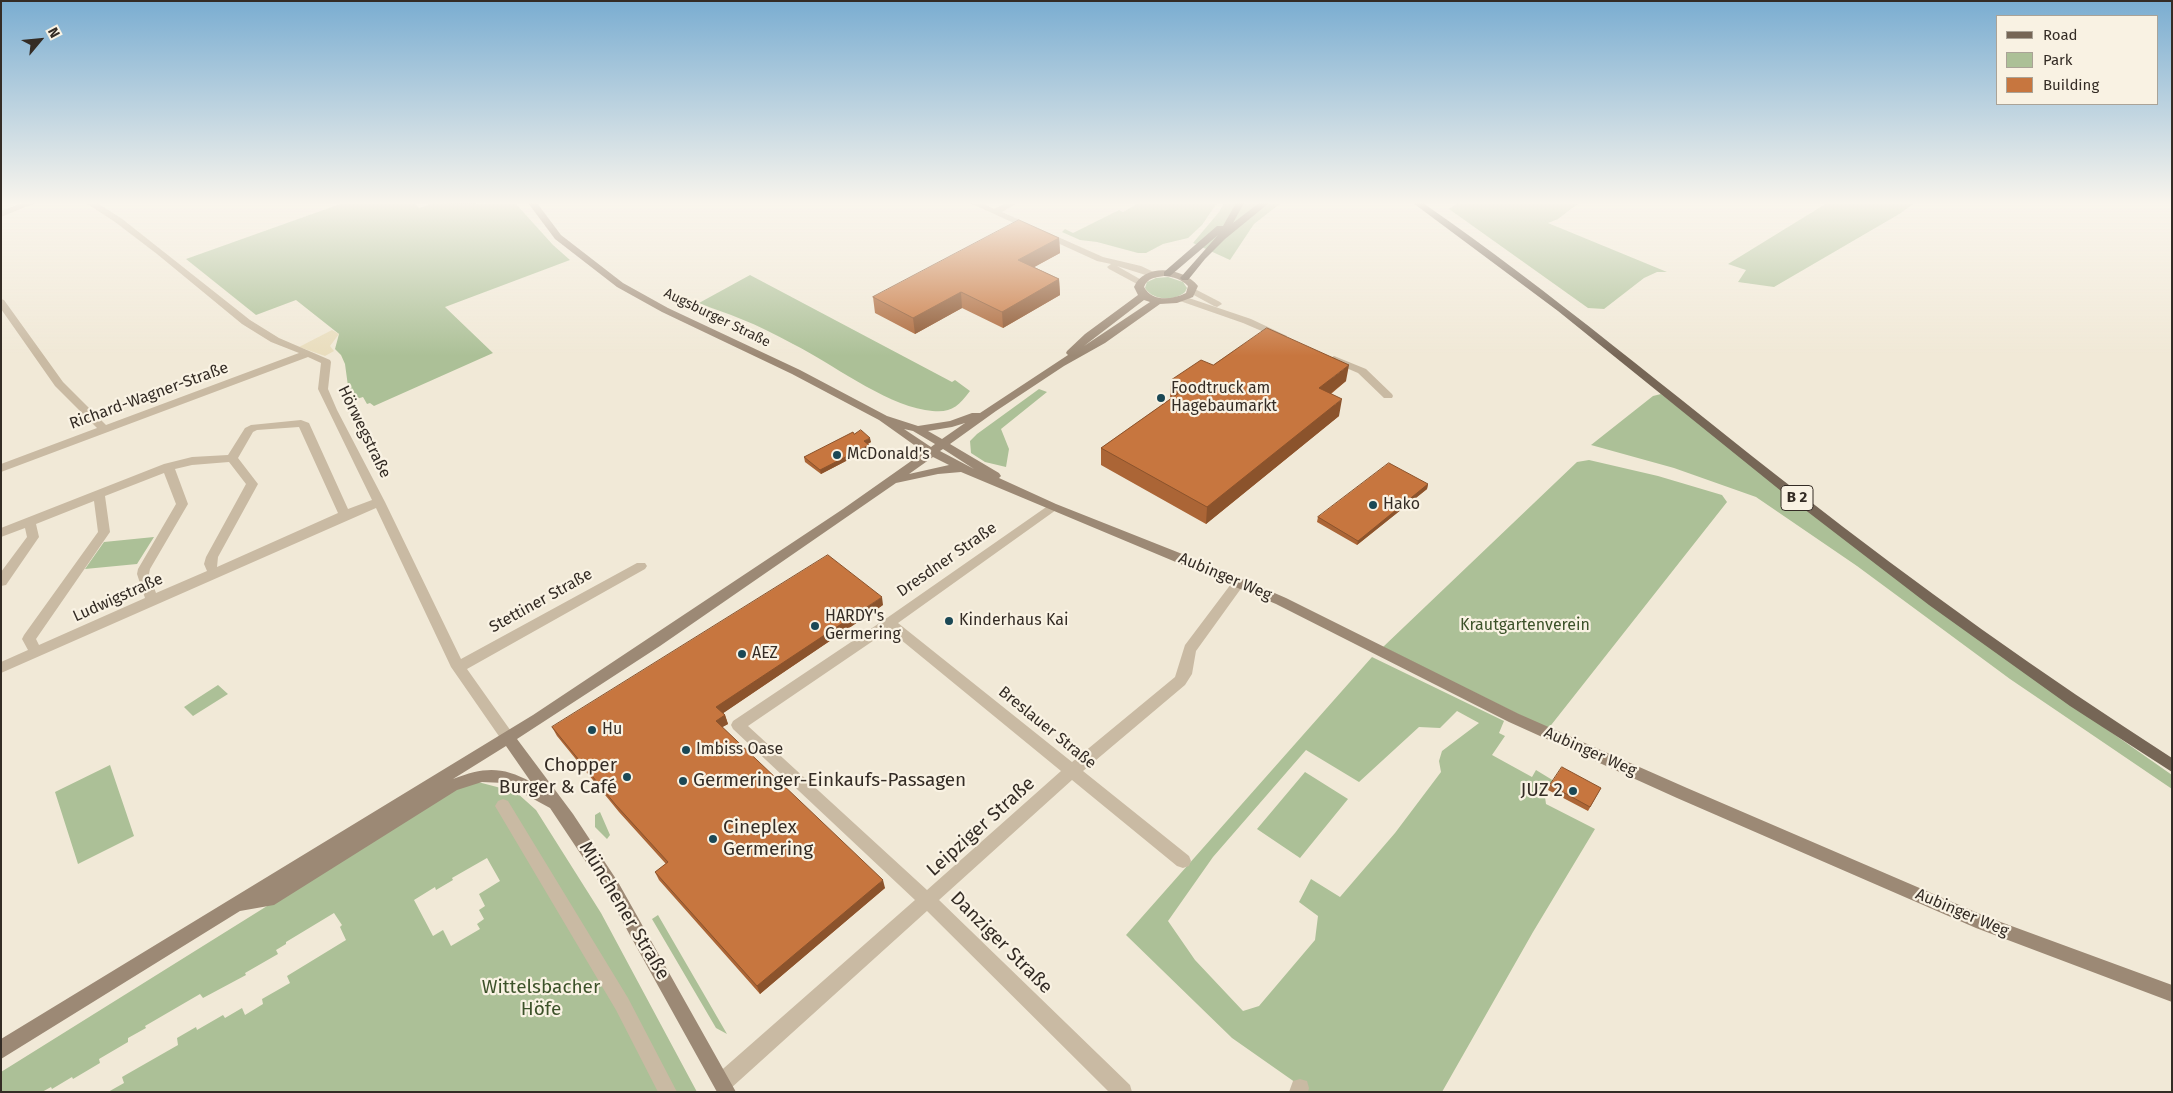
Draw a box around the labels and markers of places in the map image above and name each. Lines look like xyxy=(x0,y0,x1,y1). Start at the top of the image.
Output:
place label: Foodtruck am Hagebaumarkt xyxy=(1171,379,1277,417)
marker: Foodtruck am Hagebaumarkt xyxy=(1155,392,1167,404)
place label: McDonald's xyxy=(847,445,930,465)
marker: McDonald's xyxy=(831,449,843,461)
place label: Hako xyxy=(1383,495,1420,515)
marker: Hako xyxy=(1367,499,1379,511)
place label: HARDY's Germering xyxy=(825,607,901,645)
place label: Kinderhaus Kai xyxy=(959,611,1068,631)
marker: Kinderhaus Kai xyxy=(943,615,955,627)
marker: HARDY's Germering xyxy=(809,620,821,632)
place label: AEZ xyxy=(752,644,778,664)
marker: AEZ xyxy=(736,648,748,660)
place label: Hu xyxy=(602,720,622,740)
marker: Hu xyxy=(586,724,598,736)
place label: Imbiss Oase xyxy=(696,740,783,760)
marker: Imbiss Oase xyxy=(680,744,692,756)
place label: Chopper Burger & Café xyxy=(499,755,617,799)
place label: Germeringer-Einkaufs-Passagen xyxy=(693,770,966,792)
marker: Chopper Burger & Café xyxy=(621,771,633,783)
marker: Germeringer-Einkaufs-Passagen xyxy=(677,775,689,787)
place label: JUZ 2 xyxy=(1520,780,1563,802)
marker: JUZ 2 xyxy=(1567,785,1579,797)
place label: Cineplex Germering xyxy=(723,817,813,861)
marker: Cineplex Germering xyxy=(707,833,719,845)

